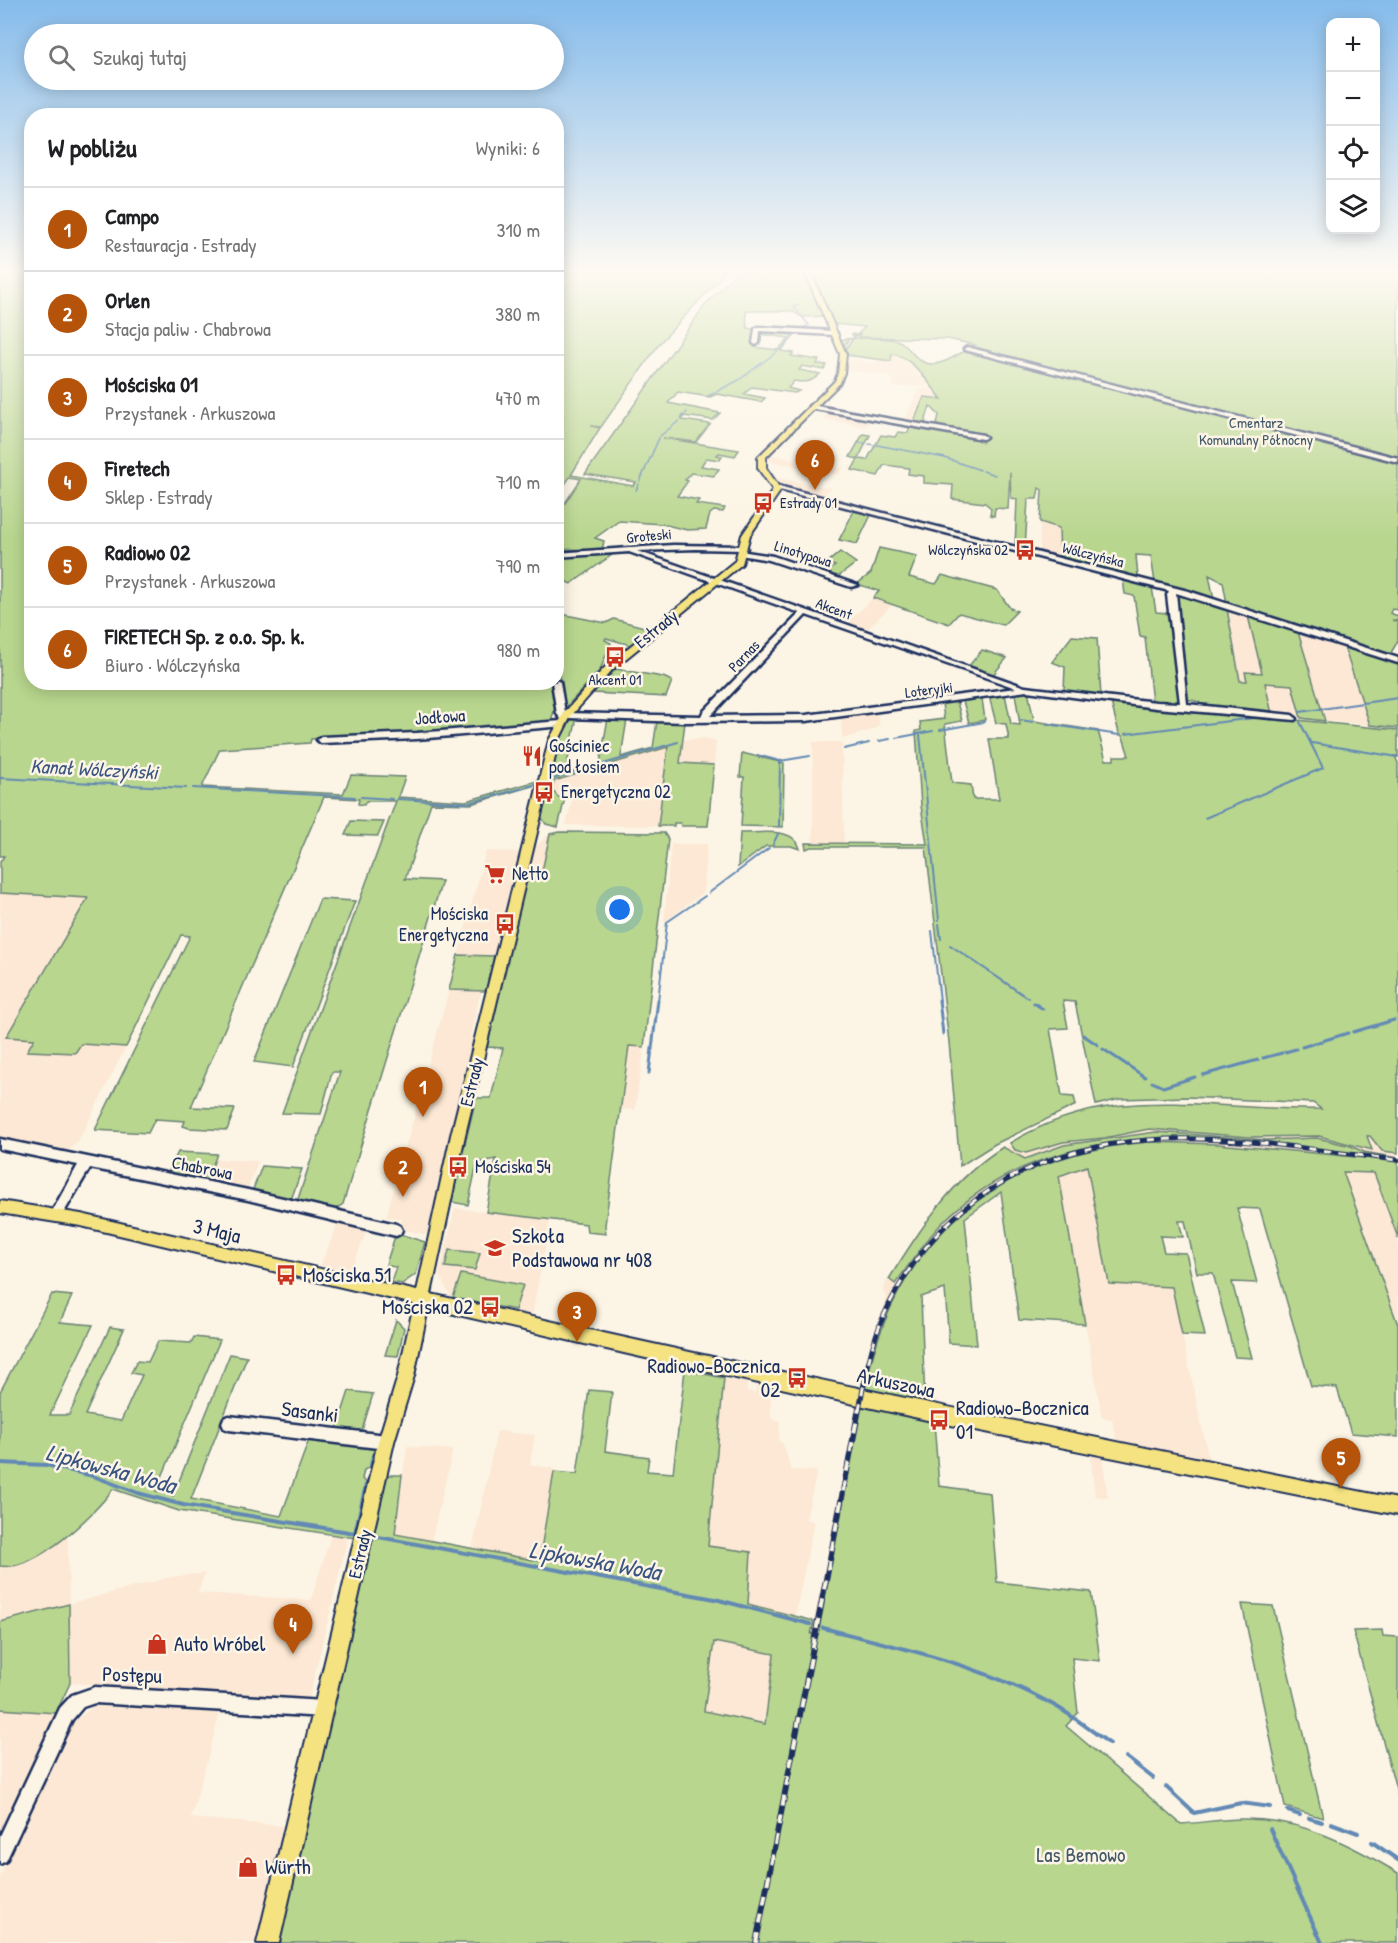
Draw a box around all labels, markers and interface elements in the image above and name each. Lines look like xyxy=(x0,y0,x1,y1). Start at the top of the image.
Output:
map controls xyxy=(1326,18,1380,234)
button: + xyxy=(1326,18,1380,72)
search box xyxy=(24,24,564,90)
icon: search xyxy=(45,41,78,74)
text: Szukaj tutaj xyxy=(93,42,187,72)
button: − xyxy=(1326,72,1380,126)
button: locate xyxy=(1326,126,1380,180)
text: W pobliżu xyxy=(48,130,137,165)
text: Wyniki: 6 xyxy=(476,134,540,161)
button: layers xyxy=(1326,180,1380,234)
text: Campo xyxy=(105,201,159,231)
text: 1 xyxy=(64,216,71,243)
text: 310 m xyxy=(497,216,540,243)
text: Restauracja · Estrady xyxy=(105,231,257,258)
text: Orlen xyxy=(105,285,150,315)
text: 2 xyxy=(63,300,72,327)
text: 380 m xyxy=(495,300,540,327)
text: Stacja paliw · Chabrowa xyxy=(105,315,271,342)
text: Mościska 01 xyxy=(105,369,198,399)
text: 3 xyxy=(63,384,72,411)
text: 470 m xyxy=(495,384,540,411)
text: Przystanek · Arkuszowa xyxy=(105,399,275,426)
park label: Cmentarz Komunalny Północny xyxy=(1199,412,1313,450)
pin: 6 xyxy=(796,440,834,490)
text: Firetech xyxy=(105,453,170,483)
text: 4 xyxy=(64,468,71,495)
text: 710 m xyxy=(496,468,540,495)
text: Sklep · Estrady xyxy=(105,483,213,510)
bus stop icon: Estrady 01 xyxy=(751,491,775,515)
place label: Estrady 01 xyxy=(780,492,837,513)
street label: Groteski xyxy=(625,523,673,548)
street label: Linotypowa xyxy=(772,535,834,572)
text: Radiowo 02 xyxy=(105,537,190,567)
street label: Wólczyńska xyxy=(1060,537,1126,572)
bus stop icon: Wólczyńska 02 xyxy=(1013,538,1037,562)
place label: Wólczyńska 02 xyxy=(928,539,1008,560)
text: 5 xyxy=(63,552,72,579)
text: 790 m xyxy=(496,552,540,579)
text: Przystanek · Arkuszowa xyxy=(105,567,275,594)
street label: Akcent xyxy=(813,592,856,625)
street label: Estrady xyxy=(629,603,683,654)
text: FIRETECH Sp. z o.o. Sp. k. xyxy=(105,621,305,651)
street label: Parnas xyxy=(723,635,764,676)
text: 6 xyxy=(64,636,71,663)
text: 980 m xyxy=(497,636,540,663)
bus stop icon: Akcent 01 xyxy=(603,645,627,669)
text: Biuro · Wólczyńska xyxy=(105,651,240,678)
place label: Akcent 01 xyxy=(589,669,641,690)
street label: Loteryjki xyxy=(904,676,954,703)
street label: Jodłowa xyxy=(414,702,466,731)
place label: Gościniec pod łosiem xyxy=(549,733,620,779)
restaurant icon: Gościniec pod łosiem xyxy=(520,744,544,768)
water label: Kanał Wólczyński xyxy=(30,752,161,786)
place label: Energetyczna 02 xyxy=(561,779,671,804)
bus stop icon: Energetyczna 02 xyxy=(532,780,556,804)
place label: Netto xyxy=(512,861,548,886)
supermarket icon: Netto xyxy=(483,862,507,886)
your location xyxy=(605,895,634,924)
place label: Mościska Energetyczna xyxy=(399,901,488,947)
bus stop icon: Mościska Energetyczna xyxy=(493,912,517,936)
street label: Estrady xyxy=(453,1054,490,1109)
pin: 1 xyxy=(404,1068,442,1117)
pin: 2 xyxy=(384,1148,422,1197)
street label: Chabrowa xyxy=(170,1149,235,1186)
place label: Mościska 54 xyxy=(475,1154,551,1179)
bus stop icon: Mościska 54 xyxy=(446,1155,470,1179)
street label: 3 Maja xyxy=(190,1211,244,1250)
place label: Szkoła Podstawowa nr 408 xyxy=(512,1221,652,1274)
school or university icon: Szkoła Podstawowa nr 408 xyxy=(483,1236,507,1260)
place label: Mościska 51 xyxy=(303,1260,391,1289)
bus stop icon: Mościska 51 xyxy=(274,1263,298,1287)
place label: Mościska 02 xyxy=(382,1292,473,1321)
pin: 3 xyxy=(558,1292,596,1342)
bus stop icon: Mościska 02 xyxy=(478,1295,502,1319)
place label: Radiowo-Bocznica 02 xyxy=(647,1351,780,1404)
street label: Arkuszowa xyxy=(854,1360,938,1405)
bus stop icon: Radiowo-Bocznica 02 xyxy=(785,1366,809,1390)
place label: Radiowo-Bocznica 01 xyxy=(956,1393,1089,1446)
street label: Sasanki xyxy=(280,1394,340,1429)
bus stop icon: Radiowo-Bocznica 01 xyxy=(927,1408,951,1432)
water label: Lipkowska Woda xyxy=(43,1435,182,1502)
pin: 5 xyxy=(1322,1438,1360,1488)
street label: Estrady xyxy=(342,1526,377,1581)
water label: Lipkowska Woda xyxy=(527,1533,666,1589)
pin: 4 xyxy=(274,1604,312,1654)
place label: Auto Wróbel xyxy=(174,1629,266,1658)
shop icon: Auto Wróbel xyxy=(145,1632,169,1656)
street label: Postępu xyxy=(102,1659,163,1690)
park label: Las Bemowo xyxy=(1037,1840,1125,1869)
place label: Würth xyxy=(265,1852,311,1881)
shop icon: Würth xyxy=(236,1855,260,1879)

